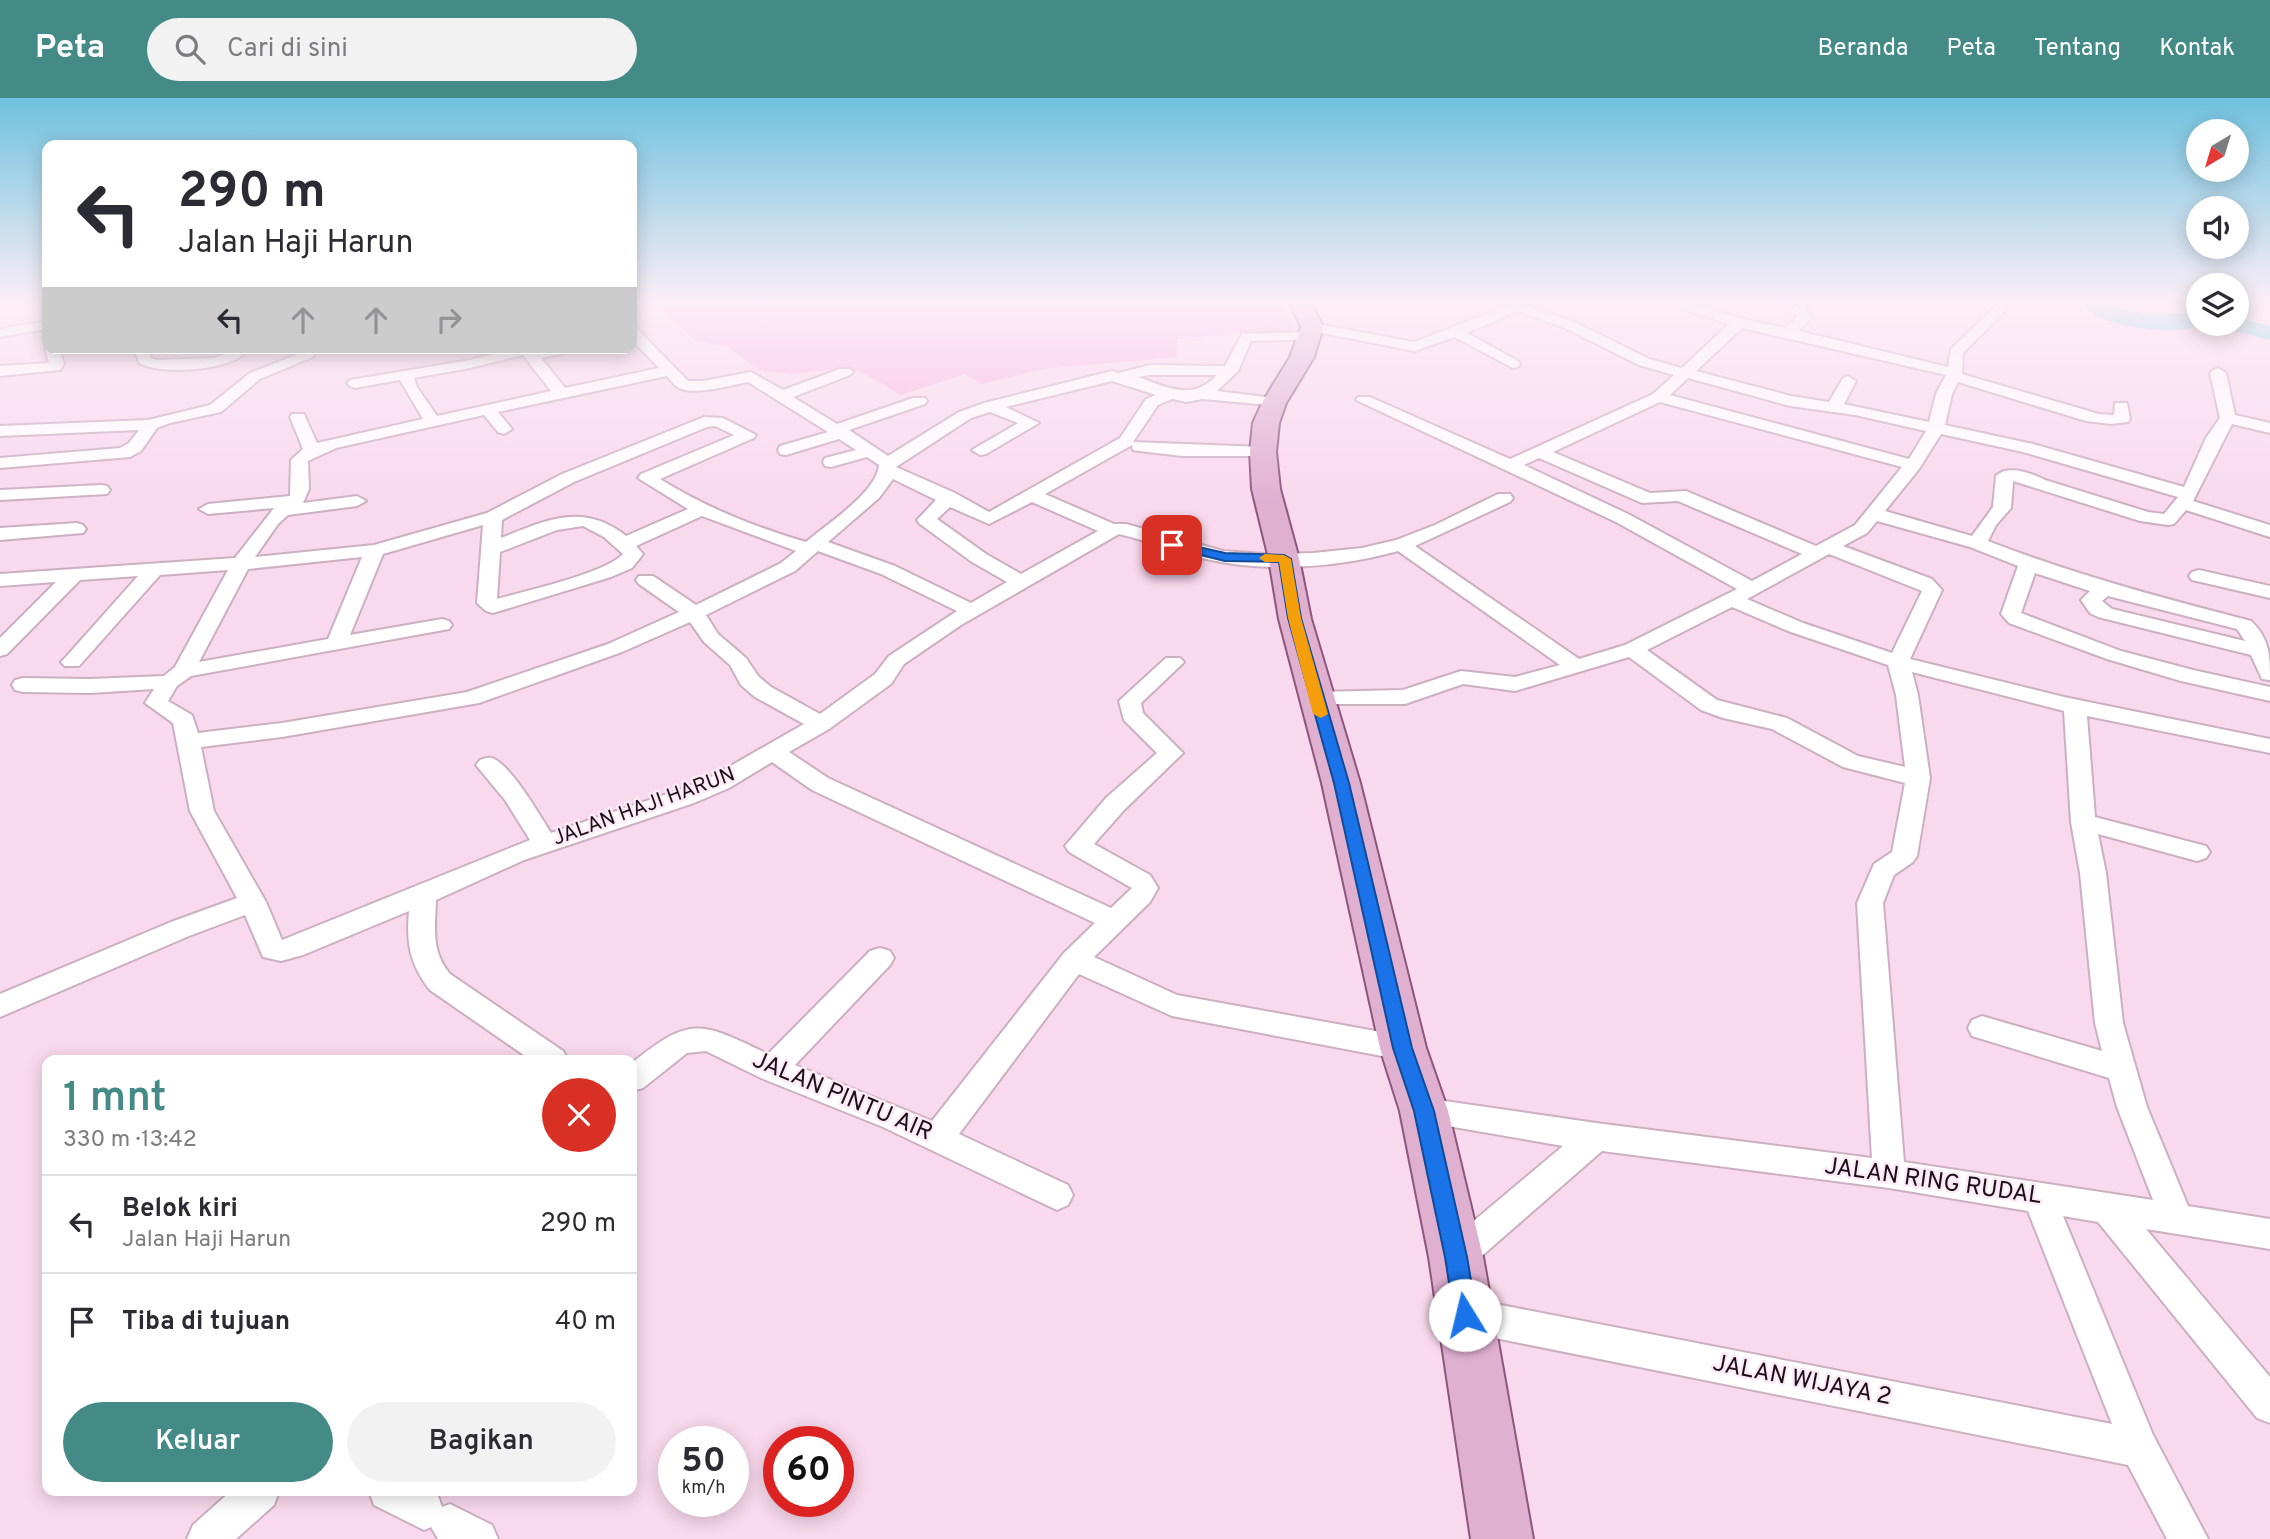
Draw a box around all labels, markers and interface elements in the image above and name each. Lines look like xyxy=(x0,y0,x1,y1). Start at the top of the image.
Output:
search box xyxy=(147,18,637,81)
text: Peta xyxy=(35,28,105,70)
icon: search xyxy=(171,30,209,68)
text: Cari di sini xyxy=(227,33,348,66)
text: Beranda xyxy=(1818,34,1909,64)
text: Peta xyxy=(1947,34,1996,64)
text: Tentang xyxy=(2034,34,2121,64)
text: Kontak xyxy=(2159,34,2235,64)
north arrow xyxy=(2186,119,2249,182)
map controls xyxy=(2186,119,2249,336)
text: 290 m xyxy=(178,163,326,225)
icon: left xyxy=(63,168,154,259)
button: sound xyxy=(2186,196,2249,259)
text: Jalan Haji Harun xyxy=(178,224,414,264)
button: layers xyxy=(2186,273,2249,336)
icon: left xyxy=(211,301,249,339)
icon: ahead xyxy=(284,301,322,339)
icon: ahead xyxy=(357,301,395,339)
icon: right xyxy=(430,301,468,339)
pin xyxy=(1142,515,1202,575)
icon: arrive xyxy=(1153,526,1191,564)
street label: JALAN HAJI HARUN xyxy=(549,761,739,853)
street label: JALAN PINTU AIR xyxy=(747,1046,937,1148)
text: 1 mnt xyxy=(63,1073,167,1126)
button: close xyxy=(542,1078,616,1152)
text: 330 m · 13:42 xyxy=(63,1126,197,1155)
street label: JALAN RING RUDAL xyxy=(1823,1152,2043,1212)
text: Belok kiri xyxy=(122,1193,238,1226)
icon: left xyxy=(63,1205,101,1243)
text: 290 m xyxy=(540,1208,616,1241)
text: Jalan Haji Harun xyxy=(122,1226,291,1255)
position arrow xyxy=(1428,1278,1502,1352)
icon: arrive xyxy=(63,1303,101,1341)
text: Tiba di tujuan xyxy=(122,1306,290,1339)
text: 40 m xyxy=(555,1306,616,1339)
street label: JALAN WIJAYA 2 xyxy=(1710,1349,1894,1413)
button: Keluar xyxy=(63,1402,333,1482)
button: Bagikan xyxy=(347,1402,616,1482)
speed limit sign: 60 xyxy=(763,1426,854,1517)
text: 50 xyxy=(681,1440,726,1484)
text: km/h xyxy=(682,1477,725,1500)

